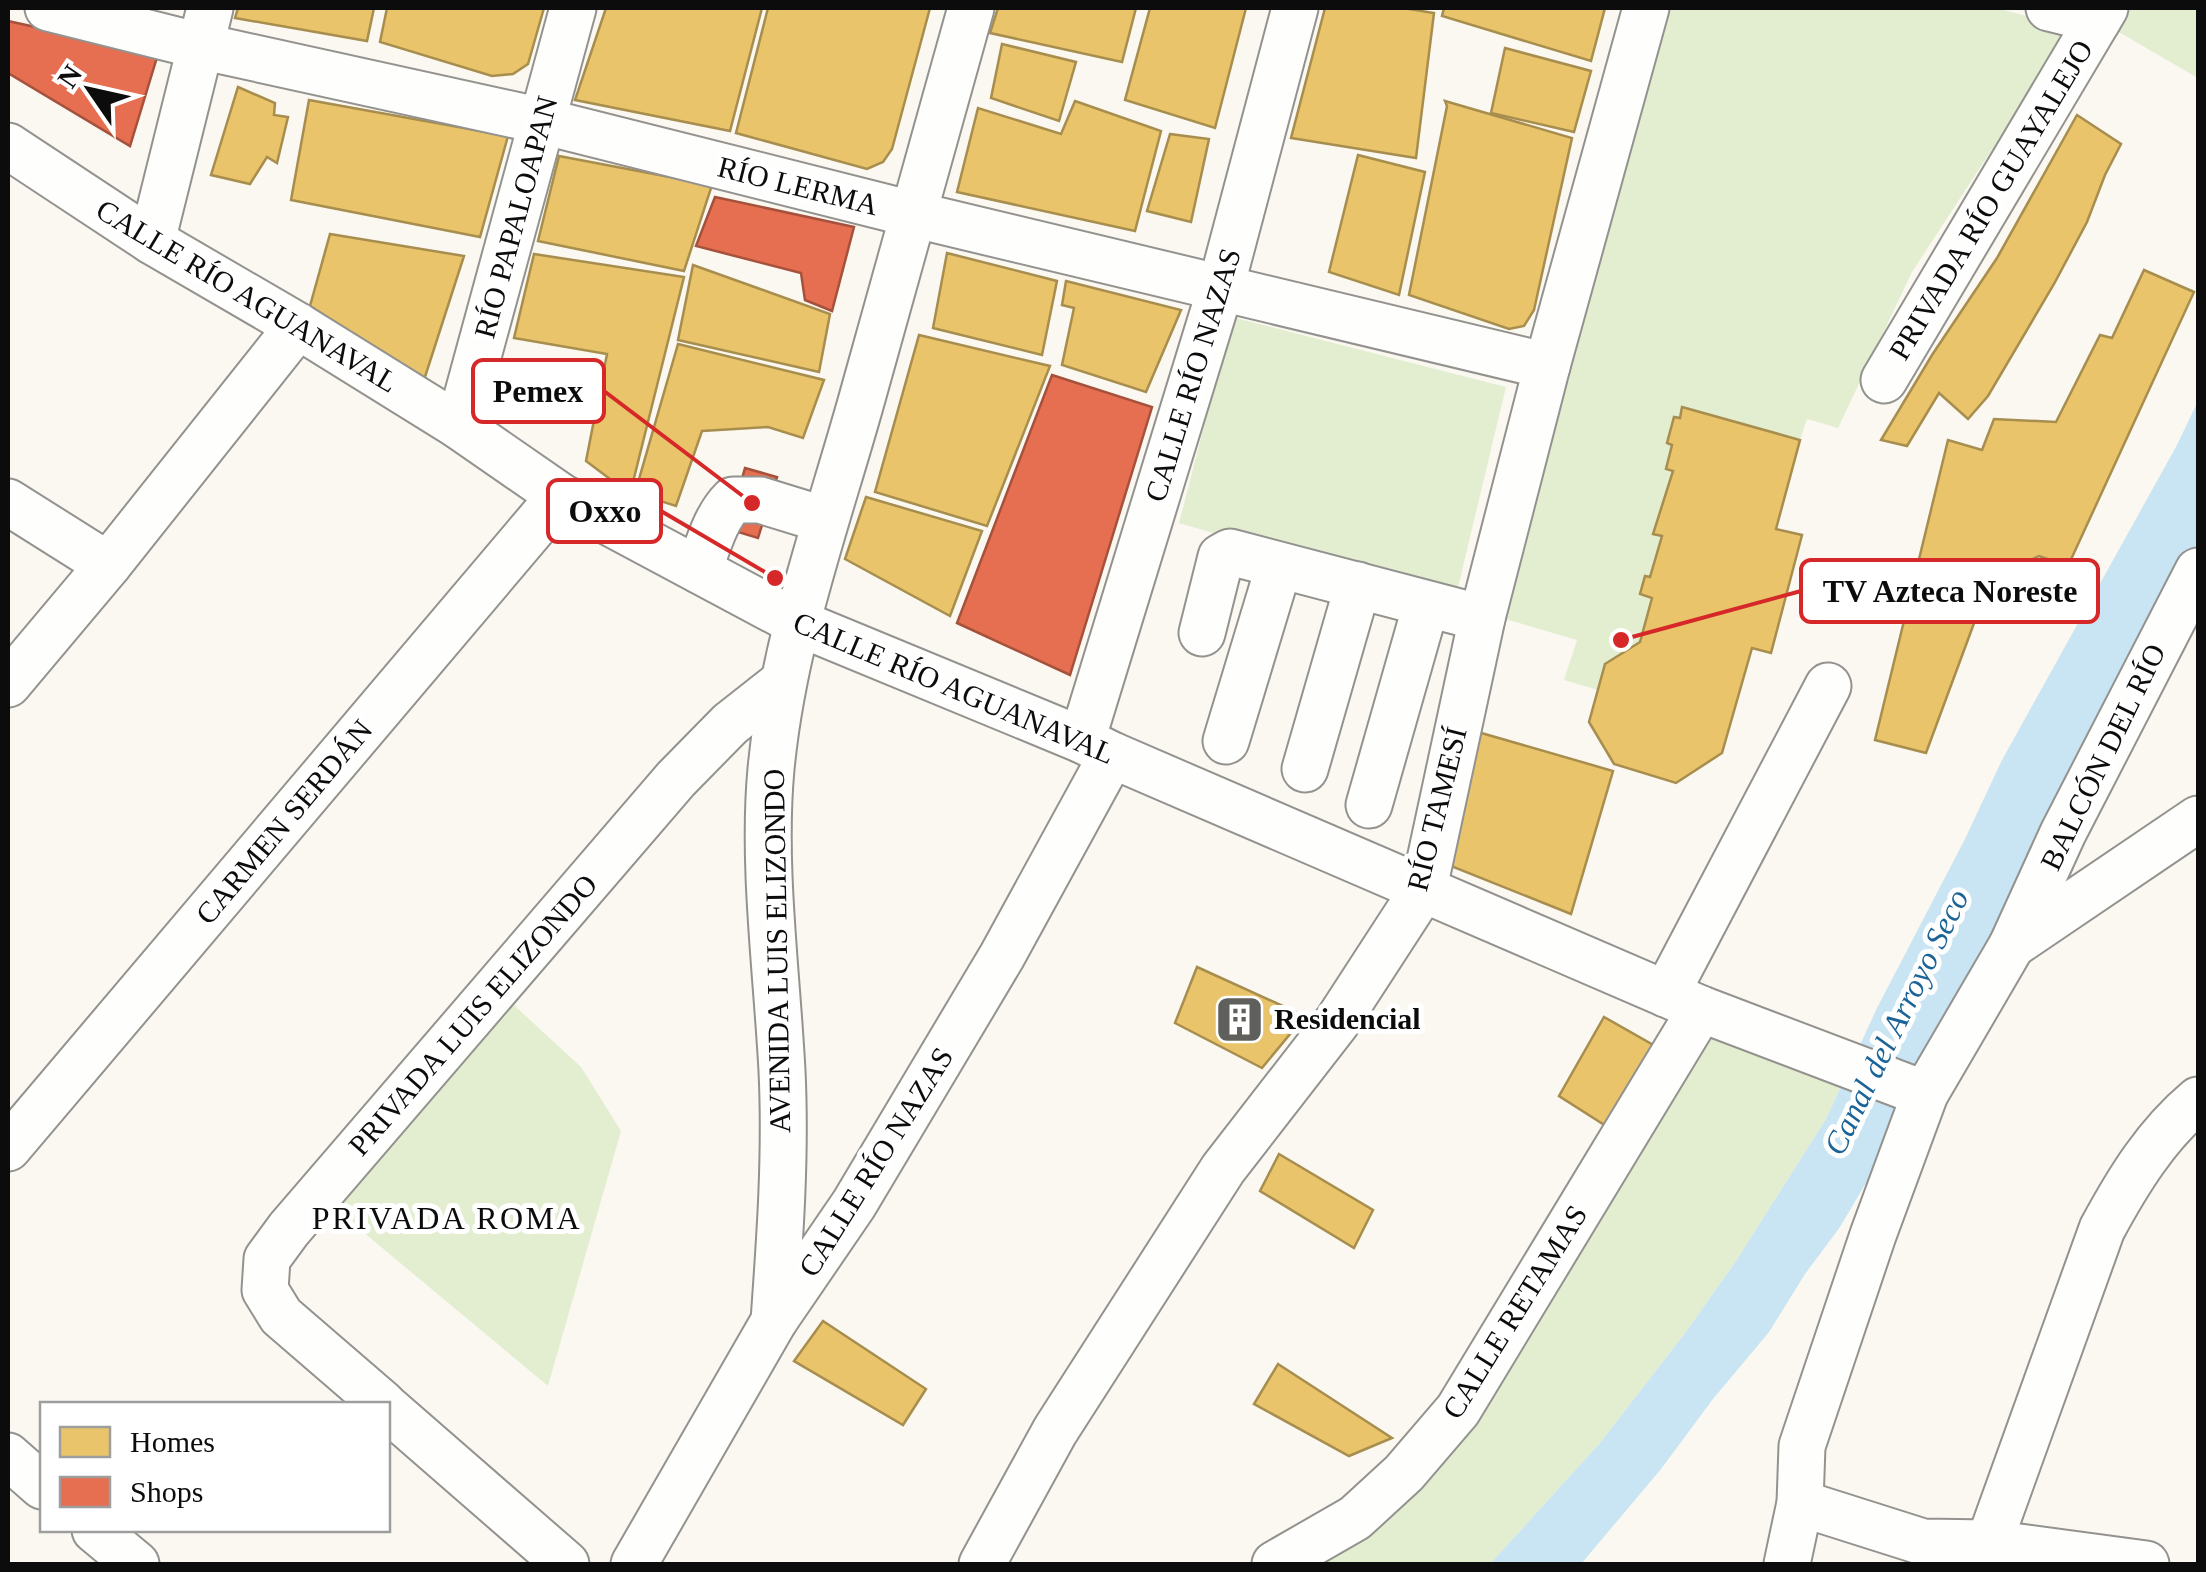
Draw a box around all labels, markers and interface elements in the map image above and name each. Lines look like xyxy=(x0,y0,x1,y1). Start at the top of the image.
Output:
street label: PRIVADA RÍO GUAYALEJO xyxy=(1882,34,2099,365)
north arrow xyxy=(40,40,140,140)
text: N xyxy=(51,59,88,93)
street label: RÍO PAPALOAPAN xyxy=(467,92,564,342)
street label: RÍO LERMA xyxy=(714,150,882,221)
street label: CALLE RÍO AGUANAVAL xyxy=(91,192,404,399)
street label: CALLE RÍO NAZAS xyxy=(1138,244,1247,506)
callout: Pemex xyxy=(473,360,604,422)
text: Pemex xyxy=(493,373,583,409)
callout: Oxxo xyxy=(548,480,661,542)
text: Oxxo xyxy=(569,493,641,529)
callout: TV Azteca Noreste xyxy=(1801,560,2098,622)
text: TV Azteca Noreste xyxy=(1823,573,2077,609)
street label: CALLE RÍO AGUANAVAL xyxy=(789,605,1120,770)
street label: BALCÓN DEL RÍO xyxy=(2034,638,2172,875)
street label: CARMEN SERDÁN xyxy=(189,713,378,930)
street label: RÍO TAMESÍ xyxy=(1400,723,1473,894)
street label: AVENIDA LUIS ELIZONDO xyxy=(757,769,796,1133)
street label: PRIVADA LUIS ELIZONDO xyxy=(342,868,604,1162)
water label: Canal del Arroyo Seco xyxy=(1816,884,1976,1160)
building icon: Residencial xyxy=(1213,993,1265,1045)
place label: Residencial xyxy=(1274,1002,1421,1035)
street label: CALLE RÍO NAZAS xyxy=(792,1041,959,1282)
street label: CALLE RETAMAS xyxy=(1436,1199,1594,1424)
district label: PRIVADA ROMA xyxy=(312,1200,582,1236)
legend xyxy=(40,1402,390,1532)
text: Homes xyxy=(130,1425,215,1458)
text: Shops xyxy=(130,1475,203,1508)

